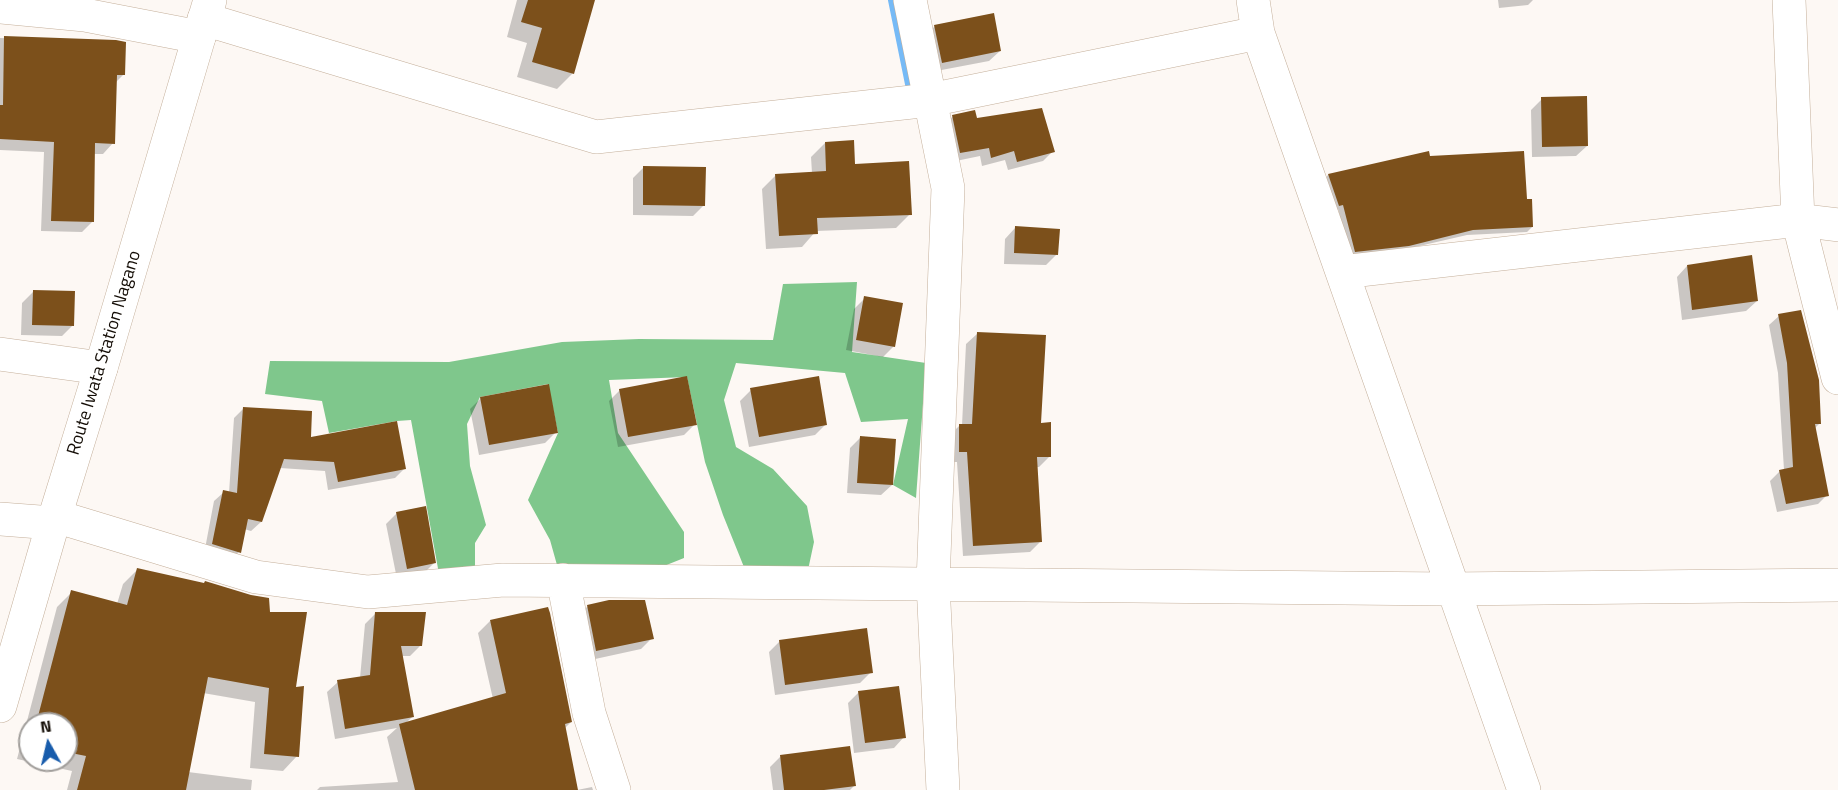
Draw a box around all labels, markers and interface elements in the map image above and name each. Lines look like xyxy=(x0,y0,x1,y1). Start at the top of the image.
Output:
street label: Route Iwata Station Nagano xyxy=(64,248,146,458)
north arrow xyxy=(18,712,78,772)
text: N xyxy=(39,714,53,739)

